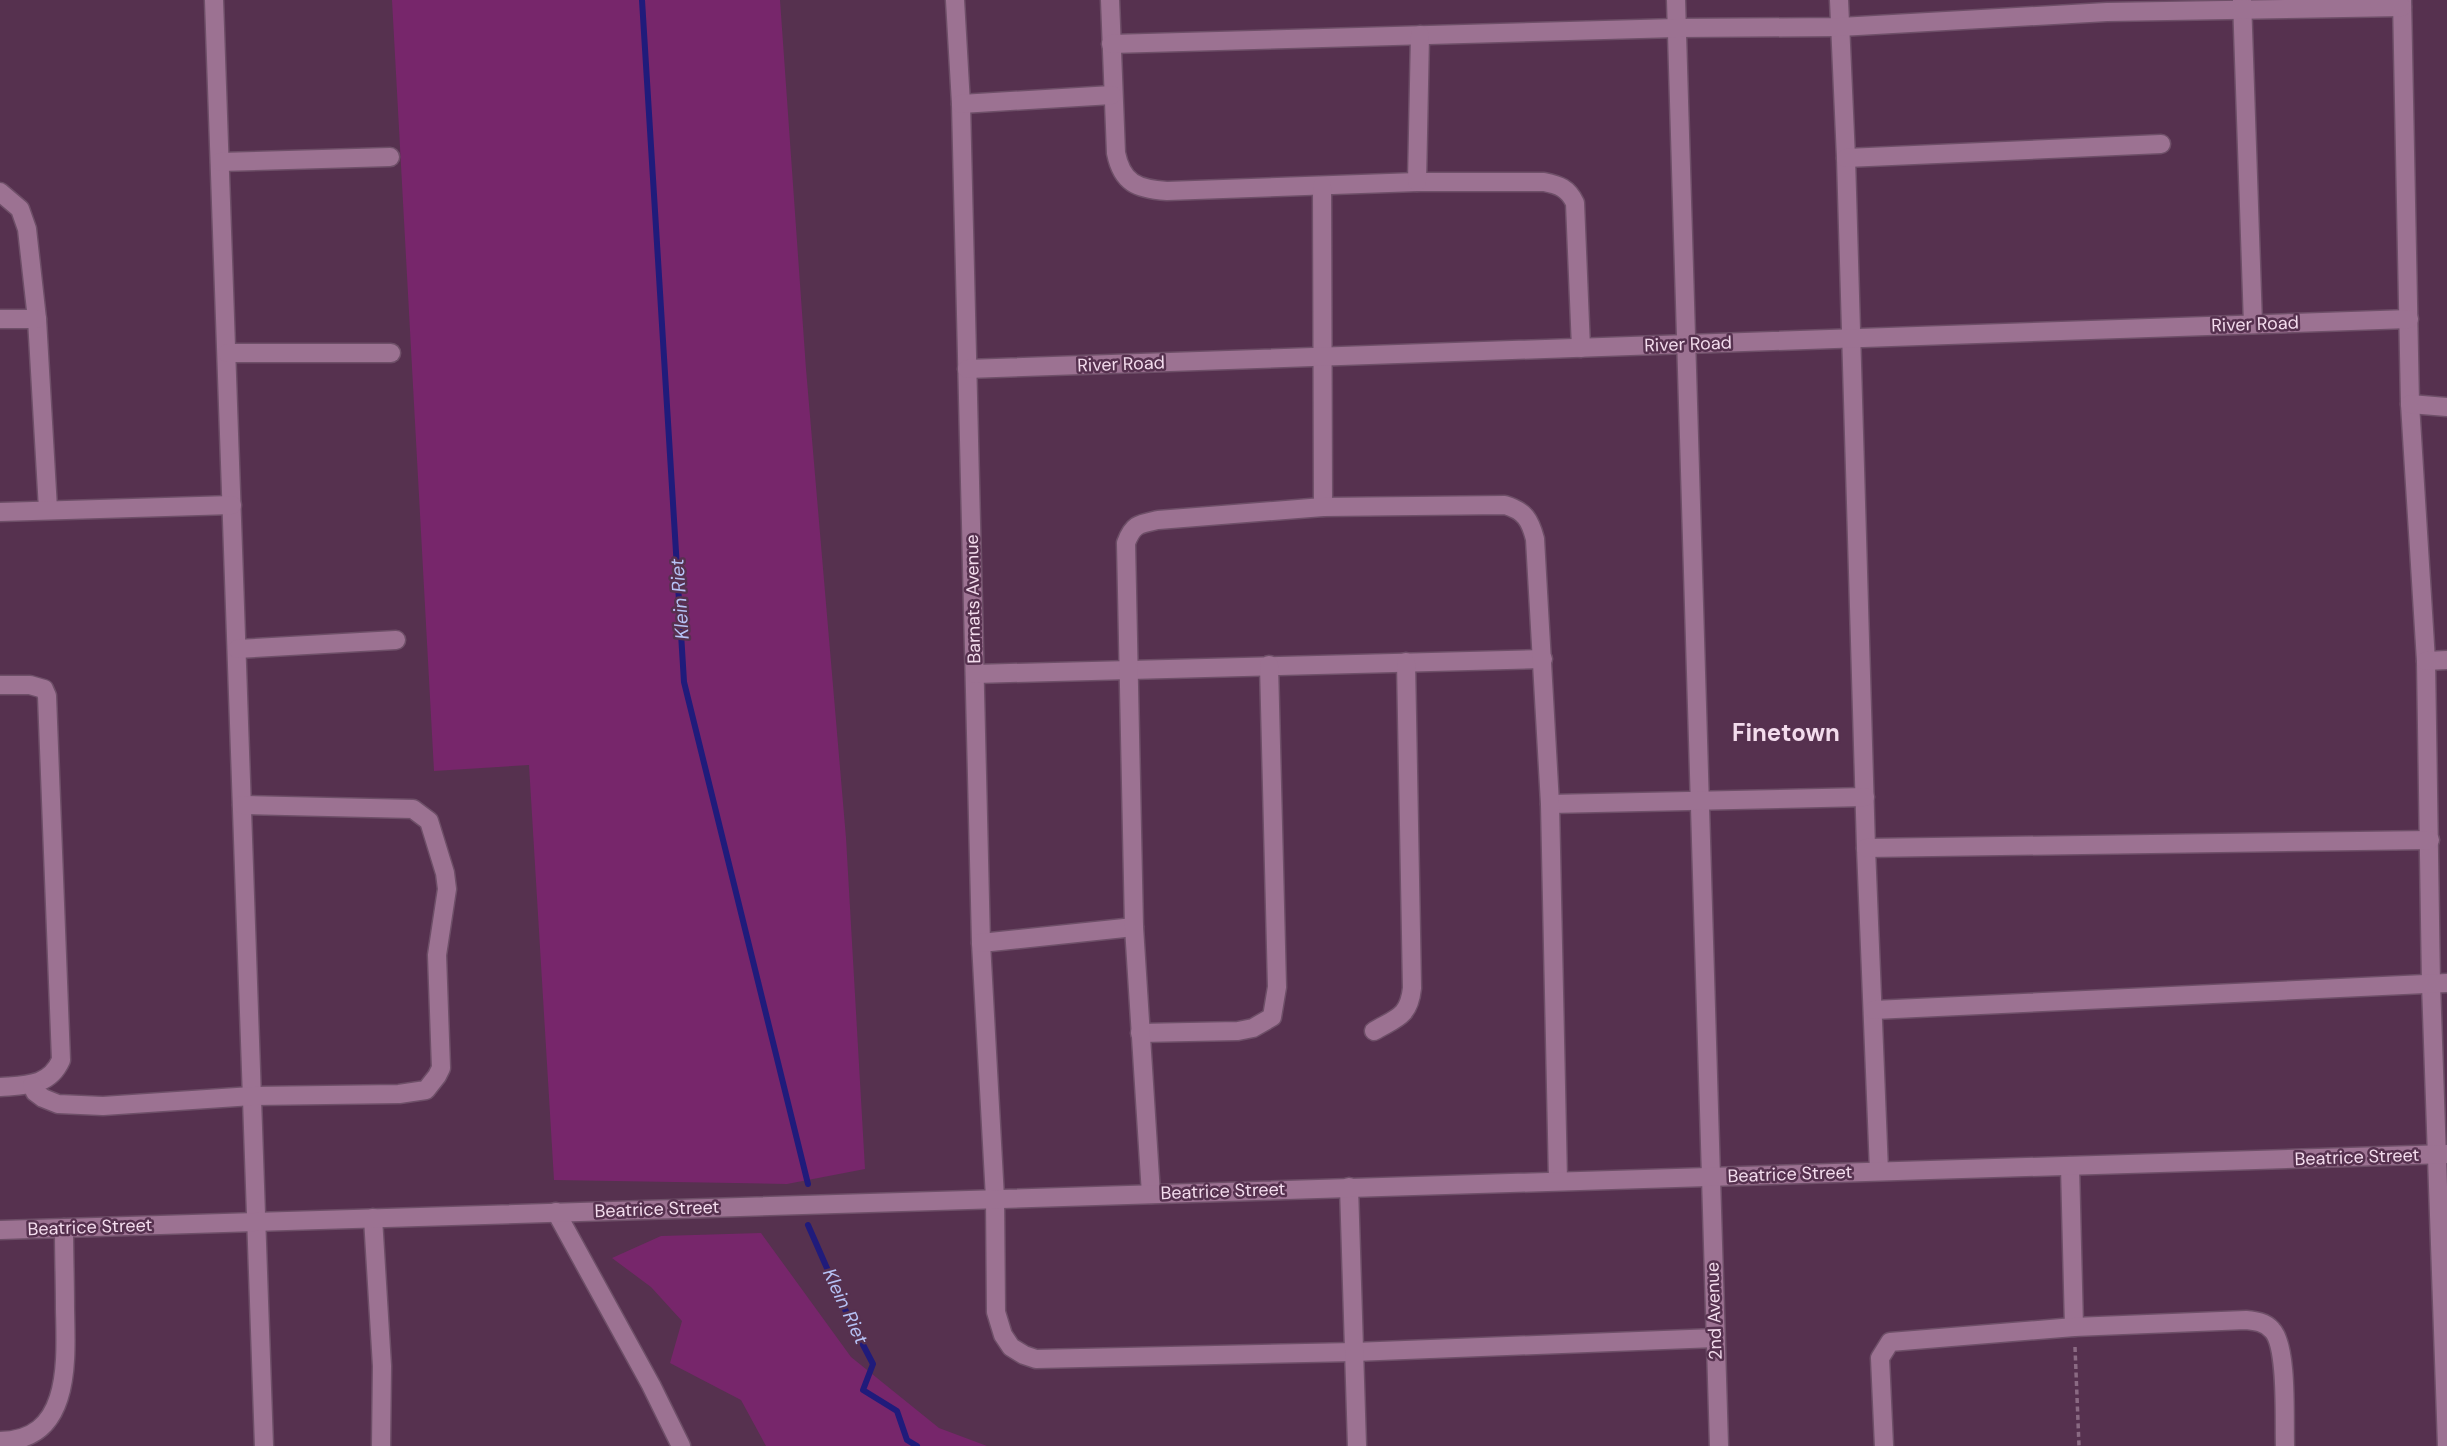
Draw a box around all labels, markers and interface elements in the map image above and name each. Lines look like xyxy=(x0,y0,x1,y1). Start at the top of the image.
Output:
street label: River Road xyxy=(2211,310,2299,338)
street label: River Road xyxy=(1644,330,1732,358)
street label: River Road xyxy=(1077,350,1165,378)
street label: Barnats Avenue xyxy=(960,534,986,664)
water label: Klein Riet xyxy=(664,557,695,640)
district label: Finetown xyxy=(1732,717,1840,748)
street label: Beatrice Street xyxy=(2294,1143,2420,1171)
street label: Beatrice Street xyxy=(1727,1160,1853,1188)
street label: Beatrice Street xyxy=(1160,1177,1286,1205)
street label: Beatrice Street xyxy=(594,1195,720,1223)
street label: Beatrice Street xyxy=(27,1213,153,1241)
street label: 2nd Avenue xyxy=(1700,1262,1728,1360)
water label: Klein Riet xyxy=(817,1264,874,1349)

